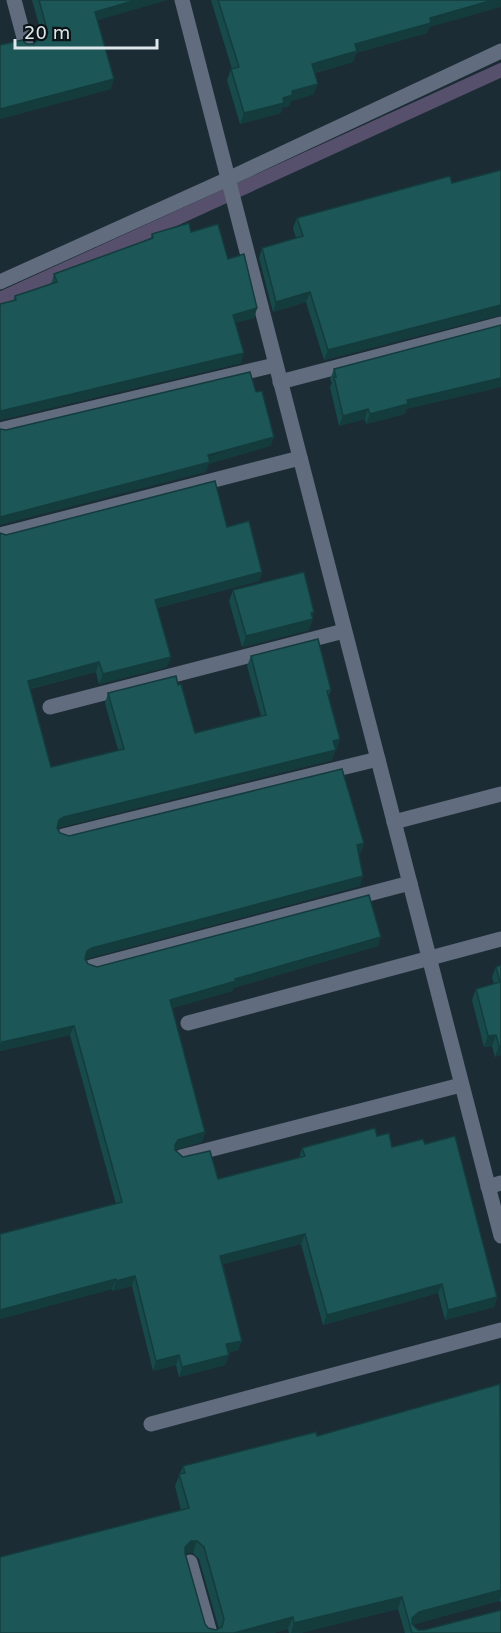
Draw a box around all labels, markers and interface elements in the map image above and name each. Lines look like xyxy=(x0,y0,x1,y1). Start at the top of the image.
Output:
scale bar xyxy=(15,12,158,50)
text: 20 m xyxy=(24,22,70,43)

